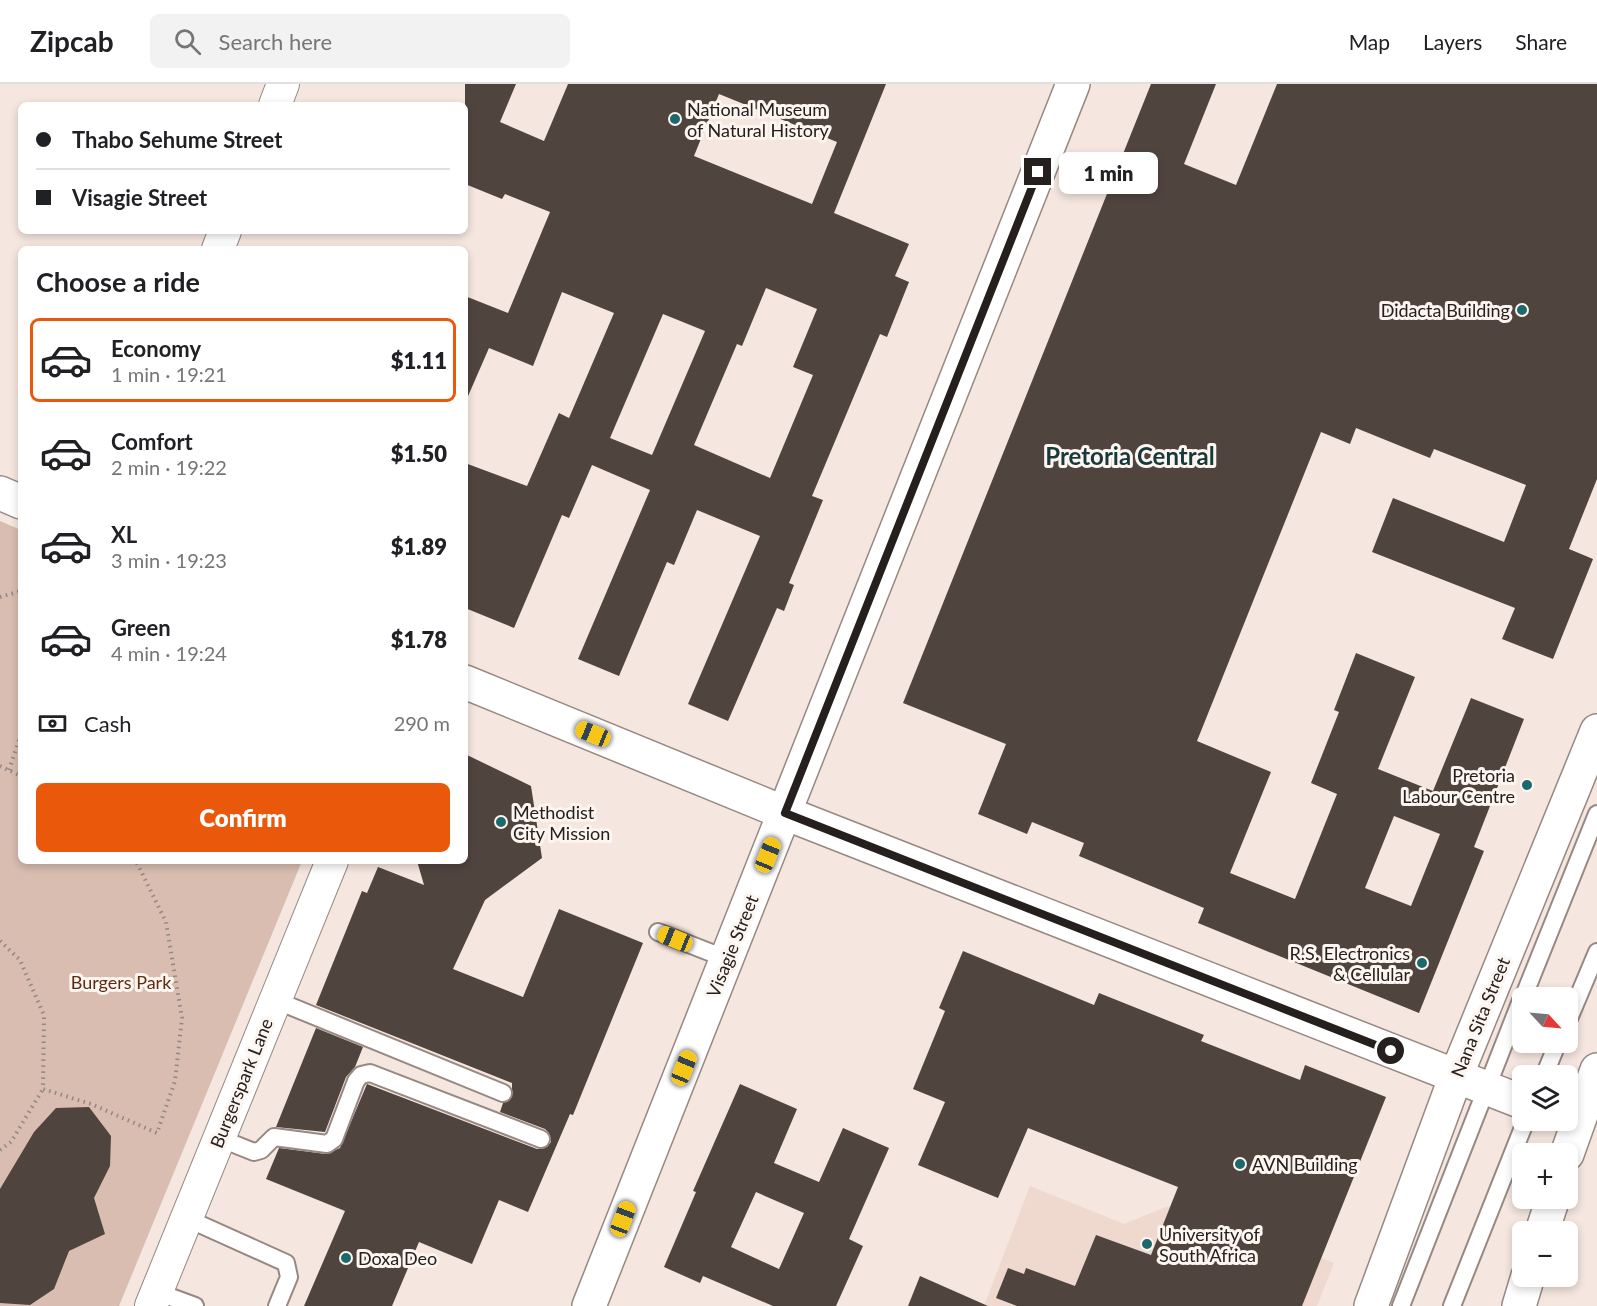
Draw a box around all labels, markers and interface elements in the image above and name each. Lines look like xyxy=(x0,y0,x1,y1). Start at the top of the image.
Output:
search box xyxy=(150,14,570,68)
text: Zipcab xyxy=(30,24,114,58)
icon: search xyxy=(171,25,204,58)
text: Search here xyxy=(219,28,332,55)
text: Map xyxy=(1349,29,1390,54)
text: Layers xyxy=(1423,29,1482,54)
text: Share xyxy=(1515,29,1567,54)
place label: National Museum of Natural History xyxy=(687,98,829,141)
marker: National Museum of Natural History xyxy=(668,112,682,126)
text: Thabo Sehume Street xyxy=(72,126,282,153)
callout: 1 min xyxy=(1059,151,1158,193)
route end xyxy=(1024,158,1051,185)
text: 1 min xyxy=(1084,161,1133,185)
text: Visagie Street xyxy=(72,184,207,211)
text: Choose a ride xyxy=(36,265,200,298)
place label: Didacta Building xyxy=(1381,299,1510,321)
marker: Didacta Building xyxy=(1515,303,1529,317)
icon: car xyxy=(39,333,93,387)
text: Economy xyxy=(111,335,201,362)
text: $1.11 xyxy=(391,347,447,374)
text: 1 min · 19:21 xyxy=(111,362,227,386)
icon: car xyxy=(39,426,93,480)
text: Comfort xyxy=(111,428,193,455)
text: $1.50 xyxy=(391,440,447,467)
district label: Pretoria Central xyxy=(1045,441,1215,470)
text: 2 min · 19:22 xyxy=(111,455,227,479)
icon: car xyxy=(39,519,93,573)
text: XL xyxy=(111,521,137,548)
text: $1.89 xyxy=(391,533,447,560)
text: 3 min · 19:23 xyxy=(111,548,227,572)
icon: car xyxy=(39,612,93,666)
text: Green xyxy=(111,614,171,641)
text: $1.78 xyxy=(391,626,447,653)
text: 4 min · 19:24 xyxy=(111,641,227,665)
icon: cash xyxy=(36,707,69,740)
text: Cash xyxy=(84,710,131,737)
text: 290 m xyxy=(394,711,450,735)
car xyxy=(573,719,613,749)
place label: Pretoria Labour Centre xyxy=(1402,764,1515,807)
marker: Pretoria Labour Centre xyxy=(1520,778,1534,792)
button: Confirm xyxy=(36,783,450,852)
place label: Methodist City Mission xyxy=(513,801,610,844)
marker: Methodist City Mission xyxy=(494,815,508,829)
car xyxy=(753,835,783,875)
street label: Visagie Street xyxy=(701,891,763,1000)
car xyxy=(655,924,695,954)
place label: R.S. Electronics & Cellular xyxy=(1290,942,1410,985)
street label: Nana Sita Street xyxy=(1446,953,1514,1080)
marker: R.S. Electronics & Cellular xyxy=(1415,956,1429,970)
park label: Burgers Park xyxy=(71,971,172,993)
north arrow xyxy=(1512,987,1578,1053)
map controls xyxy=(1512,987,1578,1287)
street label: Burgerspark Lane xyxy=(205,1015,277,1151)
route start xyxy=(1377,1037,1404,1064)
car xyxy=(669,1048,699,1088)
button: layers xyxy=(1512,1065,1578,1131)
button: + xyxy=(1512,1143,1578,1209)
place label: AVN Building xyxy=(1252,1153,1358,1175)
marker: AVN Building xyxy=(1233,1157,1247,1171)
car xyxy=(608,1199,638,1239)
button: − xyxy=(1512,1221,1578,1287)
place label: University of South Africa xyxy=(1159,1223,1260,1266)
marker: University of South Africa xyxy=(1140,1237,1154,1251)
place label: Doxa Deo xyxy=(358,1247,437,1269)
marker: Doxa Deo xyxy=(339,1251,353,1265)

